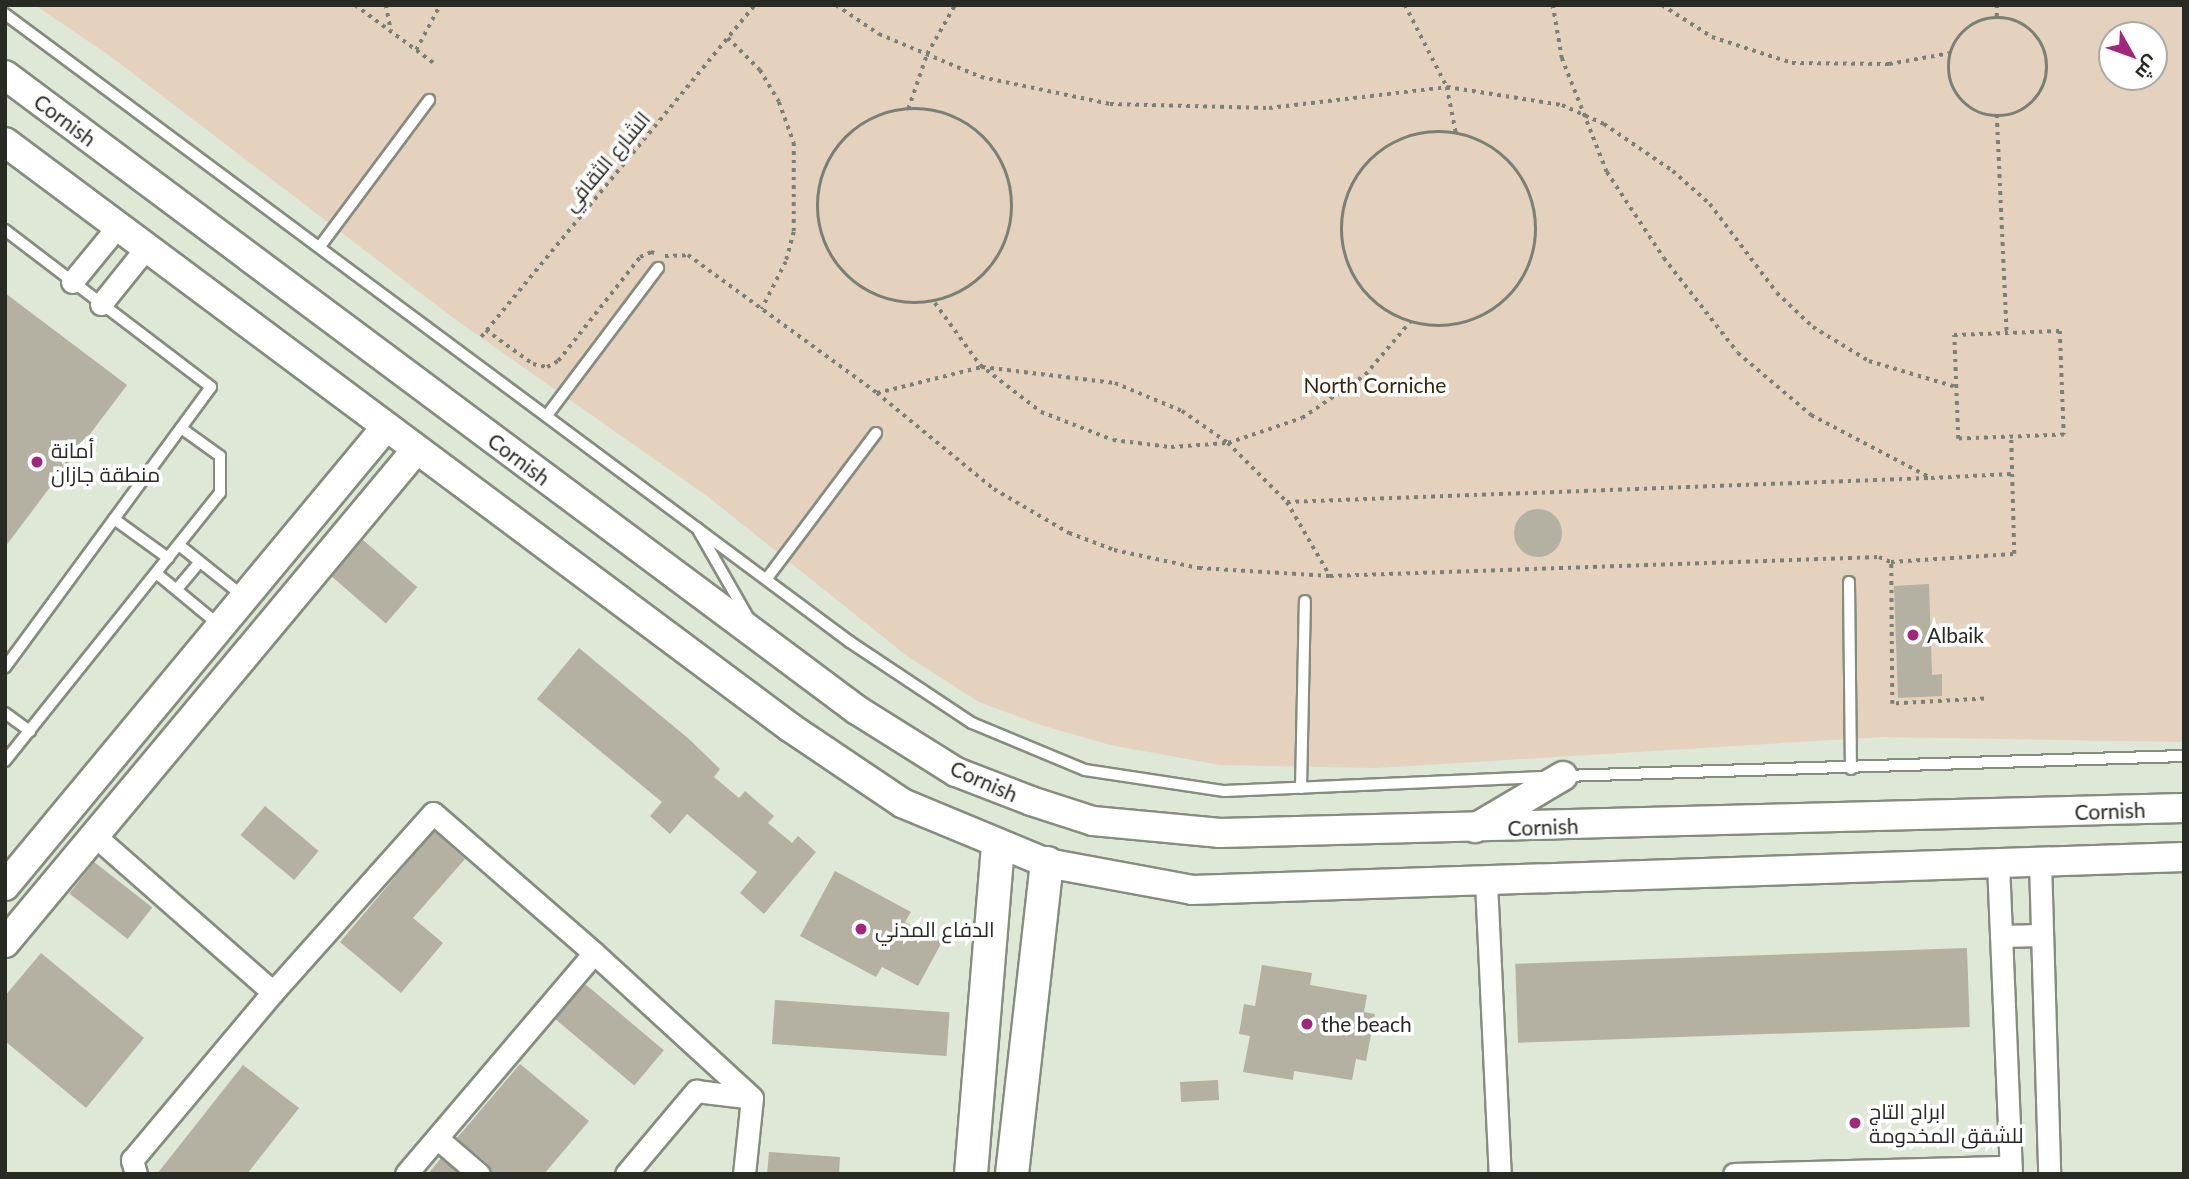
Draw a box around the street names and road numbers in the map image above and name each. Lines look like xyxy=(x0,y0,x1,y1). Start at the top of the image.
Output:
street label: Cornish xyxy=(29,89,101,151)
street label: الشارع الثقافي xyxy=(557,106,655,216)
street label: Cornish xyxy=(483,428,555,490)
street label: Cornish xyxy=(946,755,1022,807)
street label: Cornish xyxy=(2074,797,2146,825)
street label: Cornish xyxy=(1507,813,1579,841)

